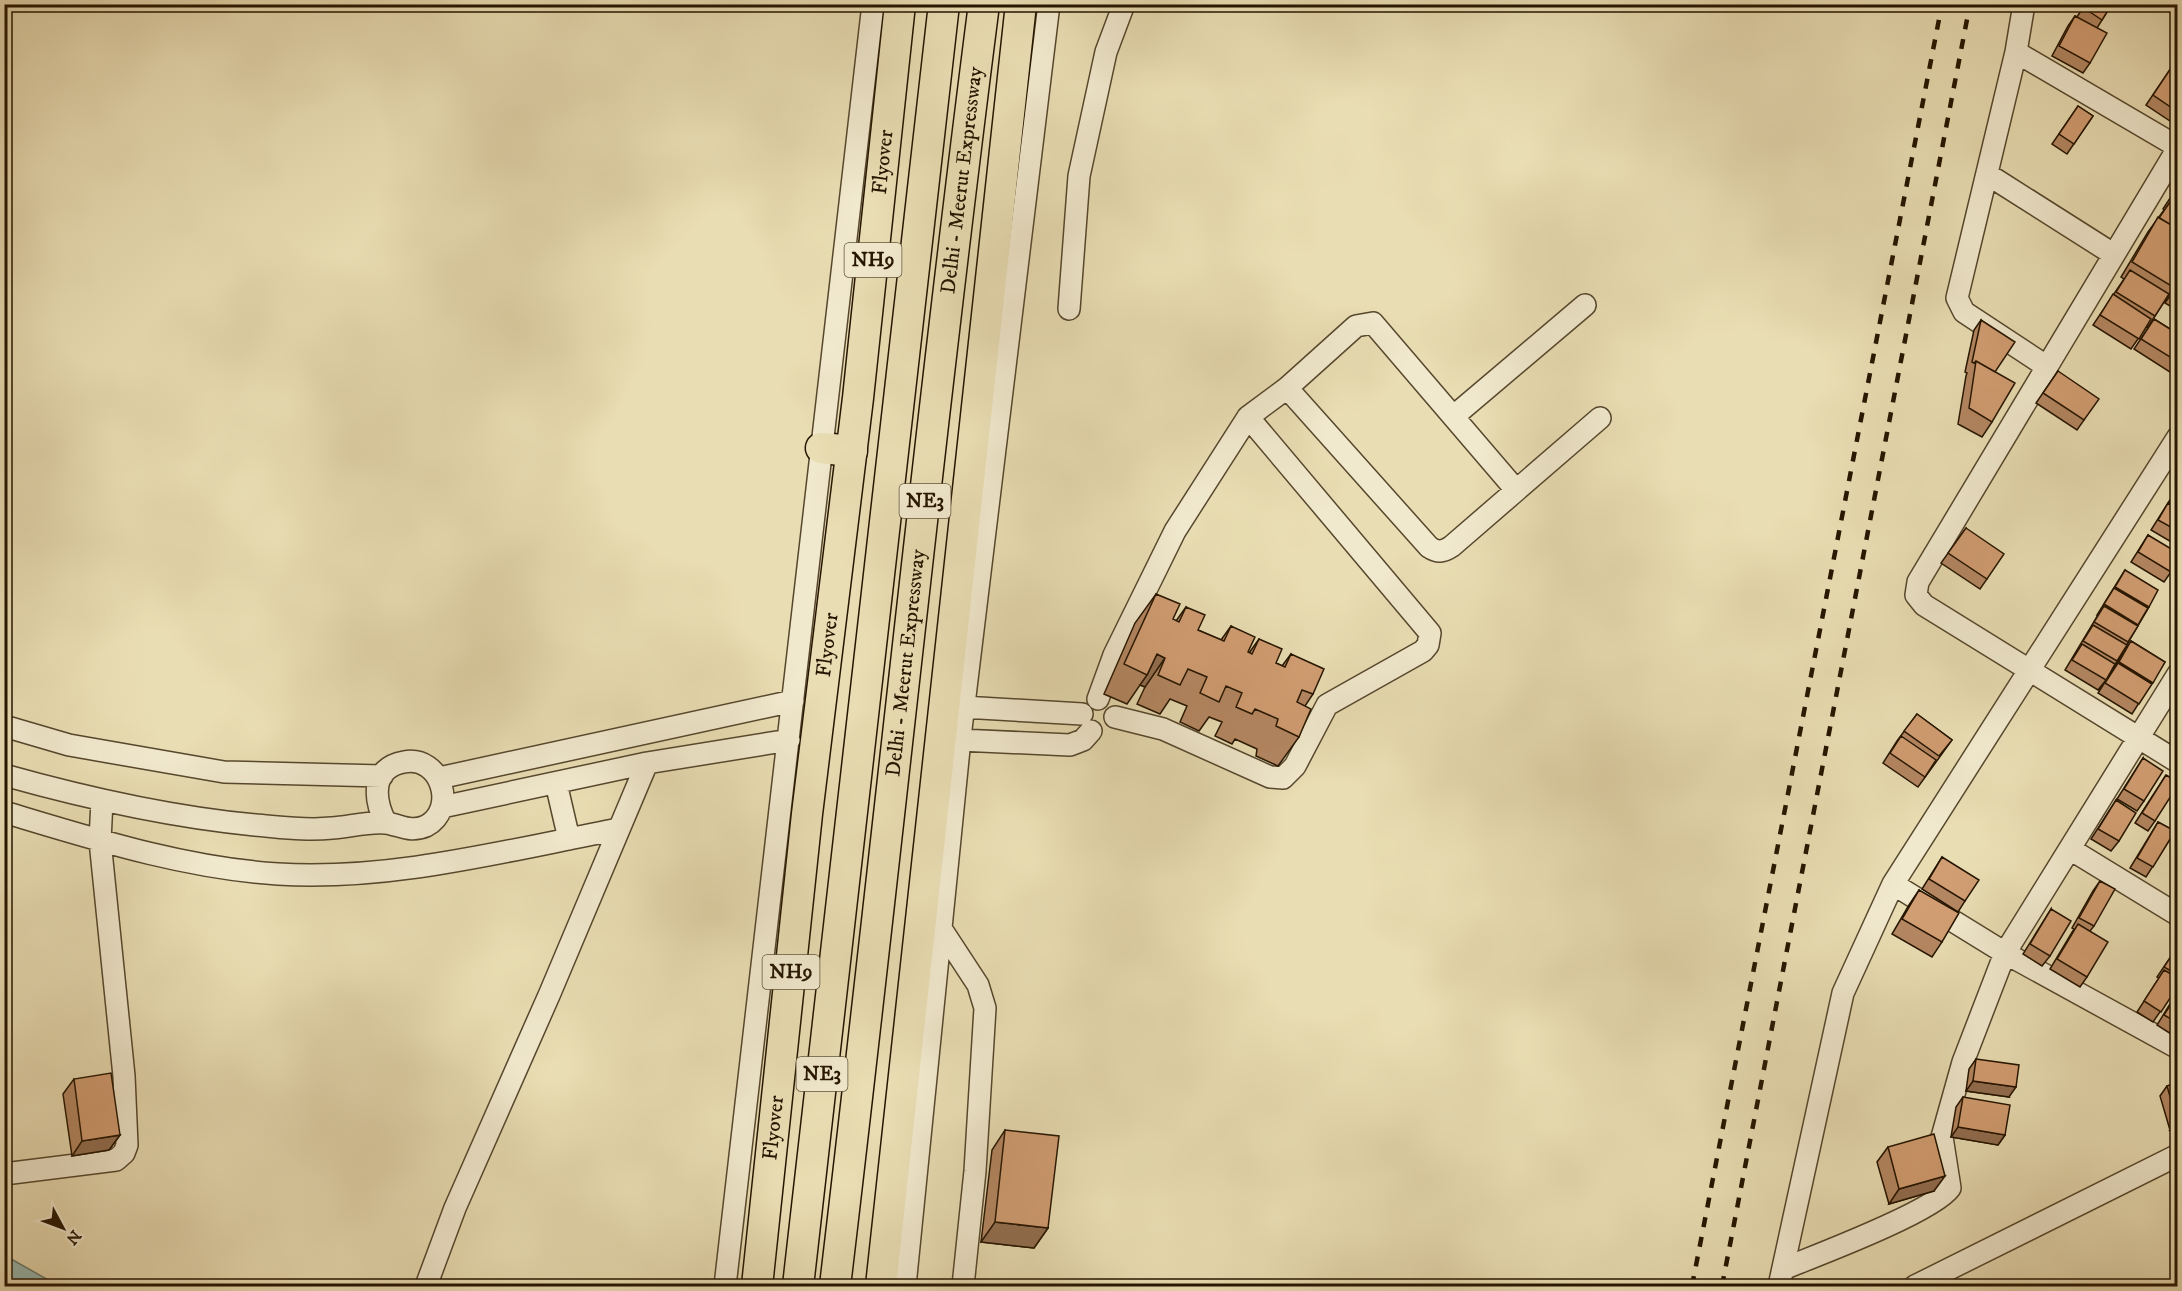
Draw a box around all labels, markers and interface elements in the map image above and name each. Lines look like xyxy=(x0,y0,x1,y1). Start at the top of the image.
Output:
street label: Delhi - Meerut Expressway xyxy=(935,64,989,295)
street label: Flyover xyxy=(867,128,900,196)
road number: NH9 xyxy=(844,243,902,277)
road number: NE3 xyxy=(900,484,950,518)
street label: Delhi - Meerut Expressway xyxy=(880,547,932,778)
street label: Flyover xyxy=(811,611,845,679)
road number: NH9 xyxy=(762,955,820,989)
road number: NE3 xyxy=(796,1057,848,1091)
street label: Flyover xyxy=(757,1094,790,1161)
north arrow xyxy=(33,1198,93,1258)
text: N xyxy=(62,1226,85,1249)

